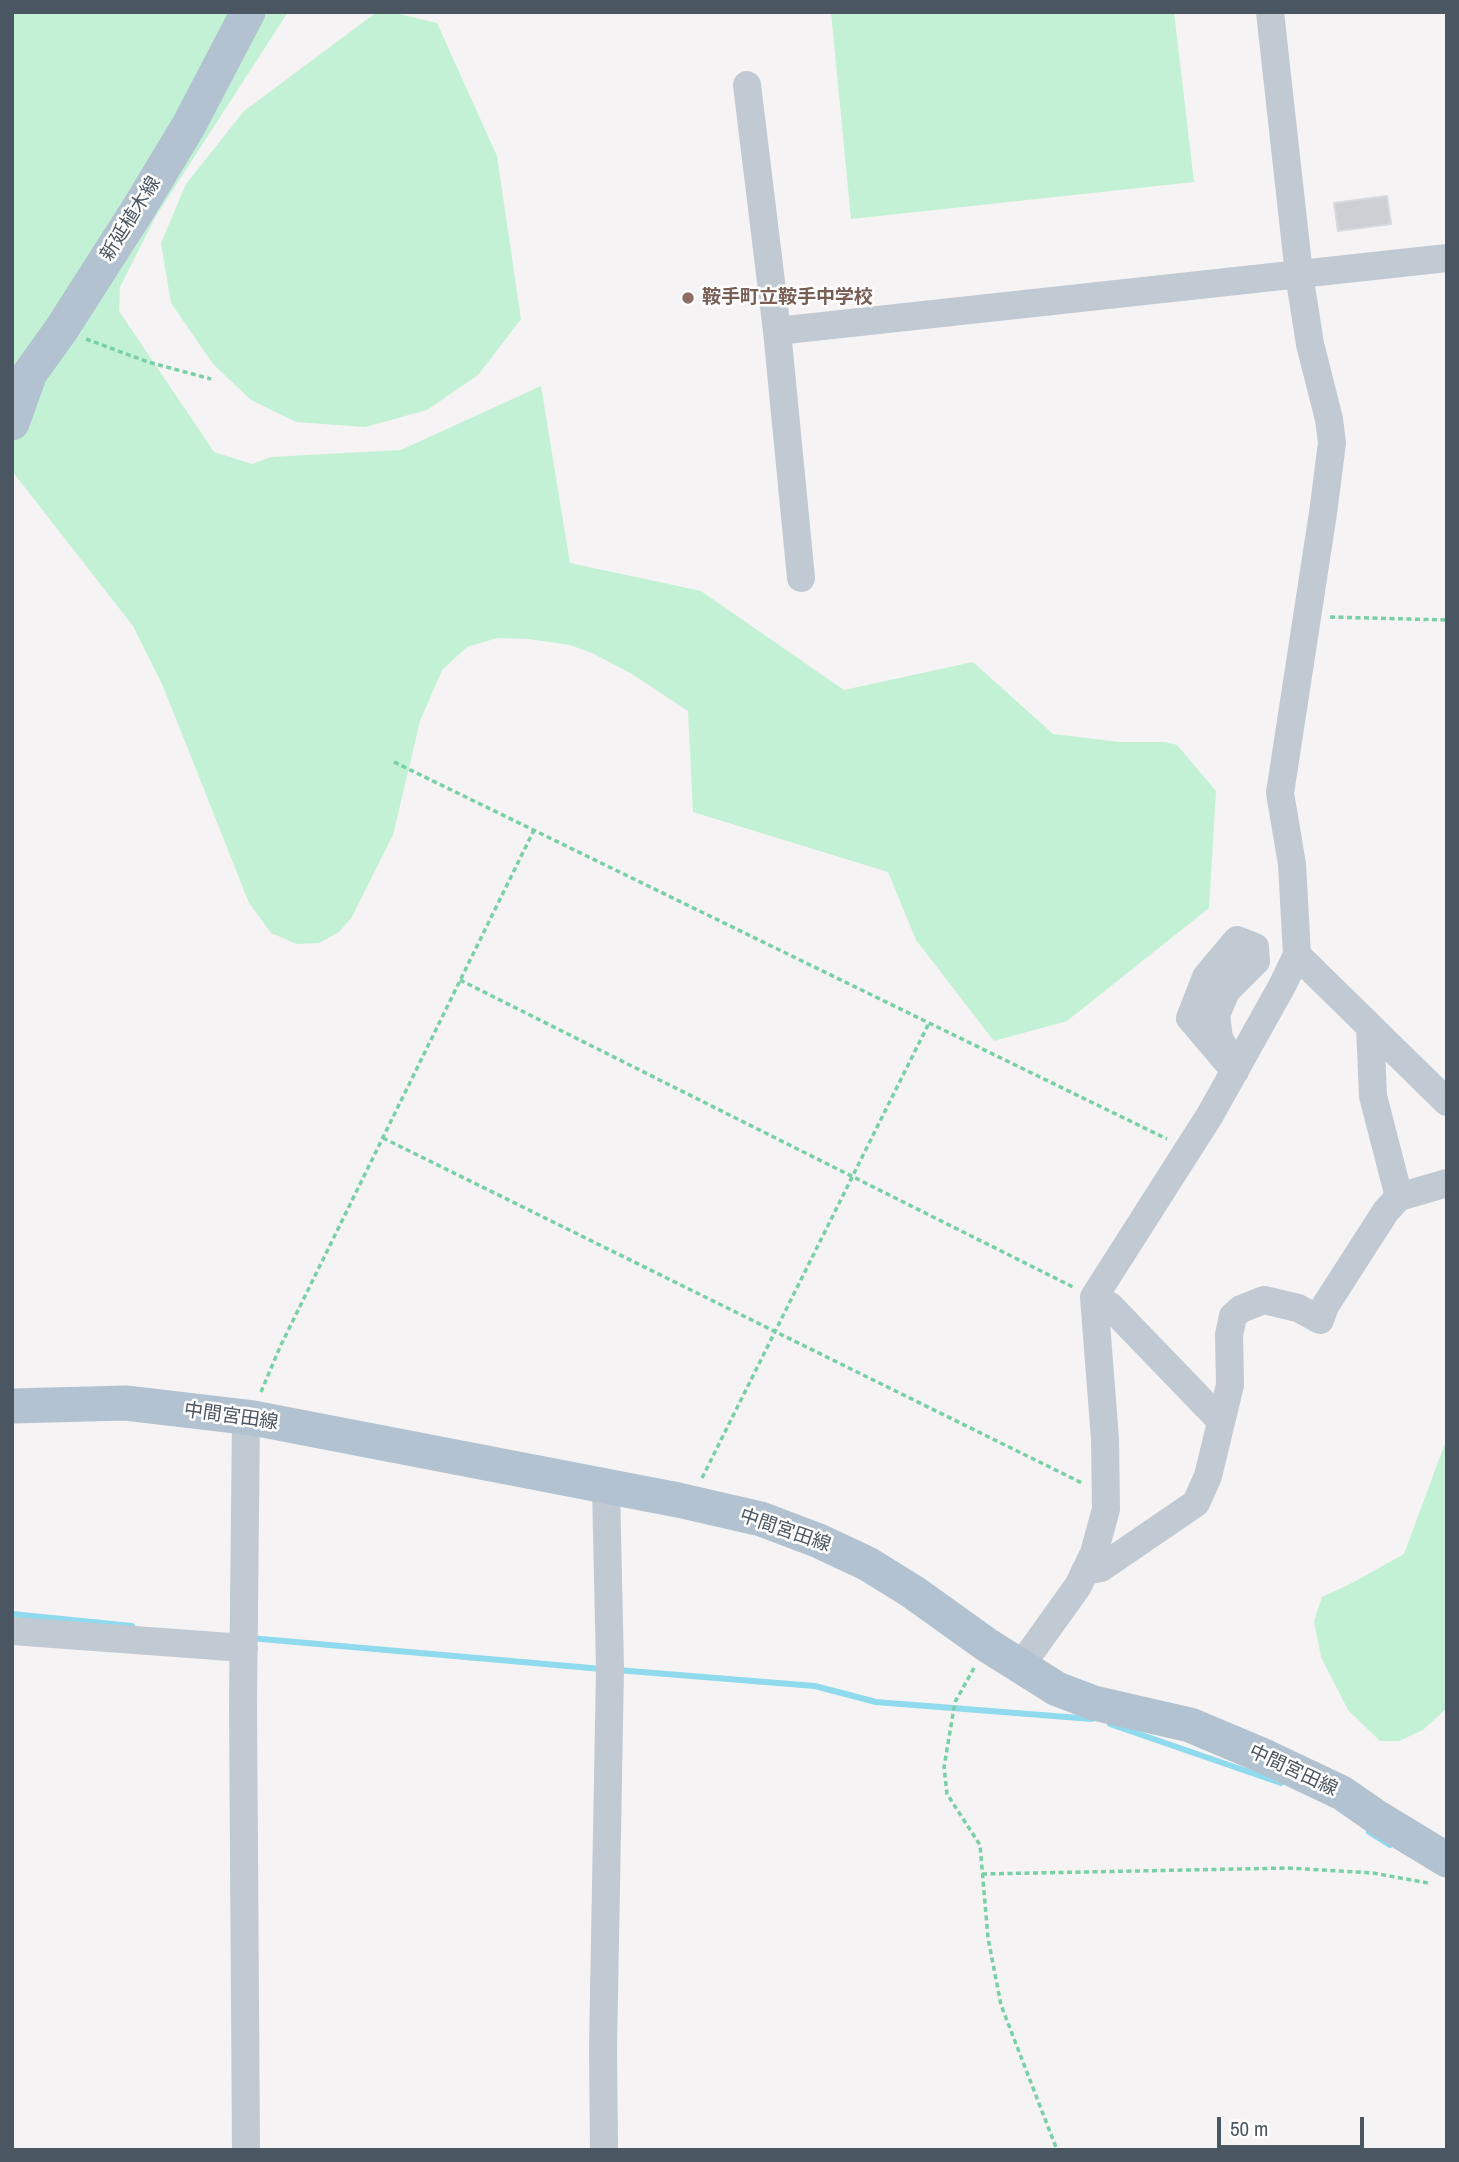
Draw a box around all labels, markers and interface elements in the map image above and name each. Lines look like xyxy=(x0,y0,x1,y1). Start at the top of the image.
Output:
street label: 新延植木線 xyxy=(96,173,166,265)
place label: 鞍手町立鞍手中学校 xyxy=(702,287,873,309)
marker: 鞍手町立鞍手中学校 xyxy=(680,290,696,306)
street label: 中間宮田線 xyxy=(182,1399,280,1435)
street label: 中間宮田線 xyxy=(736,1505,834,1557)
street label: 中間宮田線 xyxy=(1245,1741,1341,1801)
scale bar xyxy=(1221,2102,1368,2146)
text: 50 m xyxy=(1230,2114,1268,2143)

